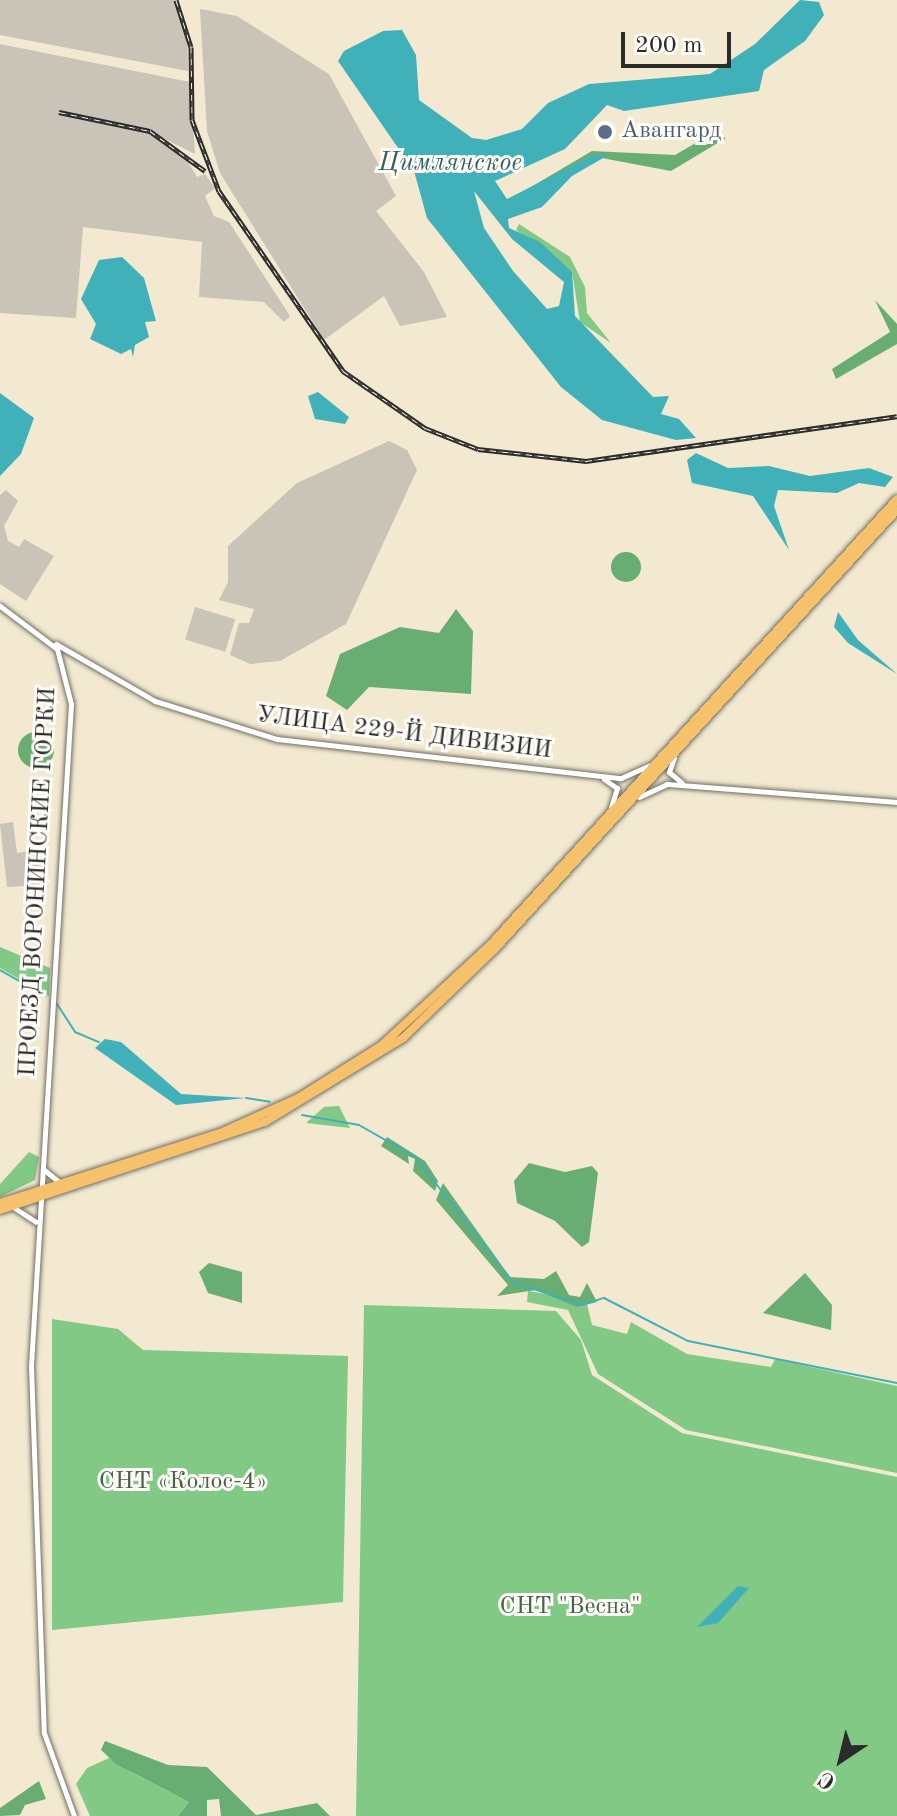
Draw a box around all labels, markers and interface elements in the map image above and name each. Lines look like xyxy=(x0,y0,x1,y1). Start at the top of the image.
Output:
scale bar xyxy=(625,16,735,66)
text: 200 m xyxy=(635,34,703,58)
place label: Авангард xyxy=(621,118,721,146)
marker: Авангард xyxy=(596,123,614,141)
water label: Цимлянское xyxy=(378,148,522,180)
street label: ПРОЕЗД ВОРОНИНСКИЕ ГОРКИ xyxy=(14,686,64,1078)
street label: УЛИЦА 229-Й ДИВИЗИИ xyxy=(255,702,553,766)
park label: СНТ «Колос-4» xyxy=(99,1469,267,1497)
park label: СНТ "Весна" xyxy=(500,1594,640,1622)
north arrow xyxy=(801,1720,881,1800)
text: С xyxy=(815,1766,839,1793)

